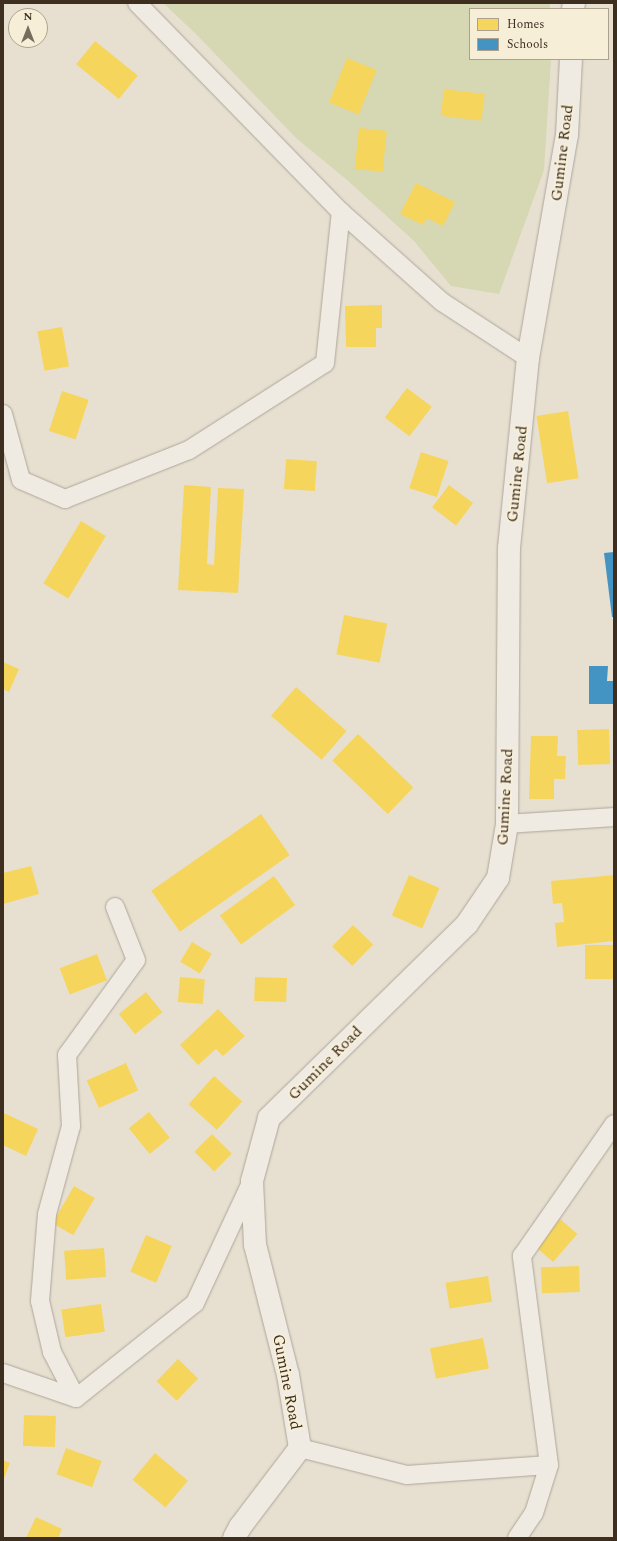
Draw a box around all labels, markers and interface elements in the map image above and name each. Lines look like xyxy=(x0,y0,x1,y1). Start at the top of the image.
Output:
north arrow xyxy=(8,8,48,48)
text: N xyxy=(24,8,32,25)
legend xyxy=(469,8,609,60)
text: Homes xyxy=(507,15,545,34)
text: Schools xyxy=(507,35,548,54)
street label: Gumine Road xyxy=(547,104,577,202)
street label: Gumine Road xyxy=(502,425,532,523)
street label: Gumine Road xyxy=(493,748,517,846)
street label: Gumine Road xyxy=(284,1022,366,1104)
street label: Gumine Road xyxy=(268,1333,306,1431)

